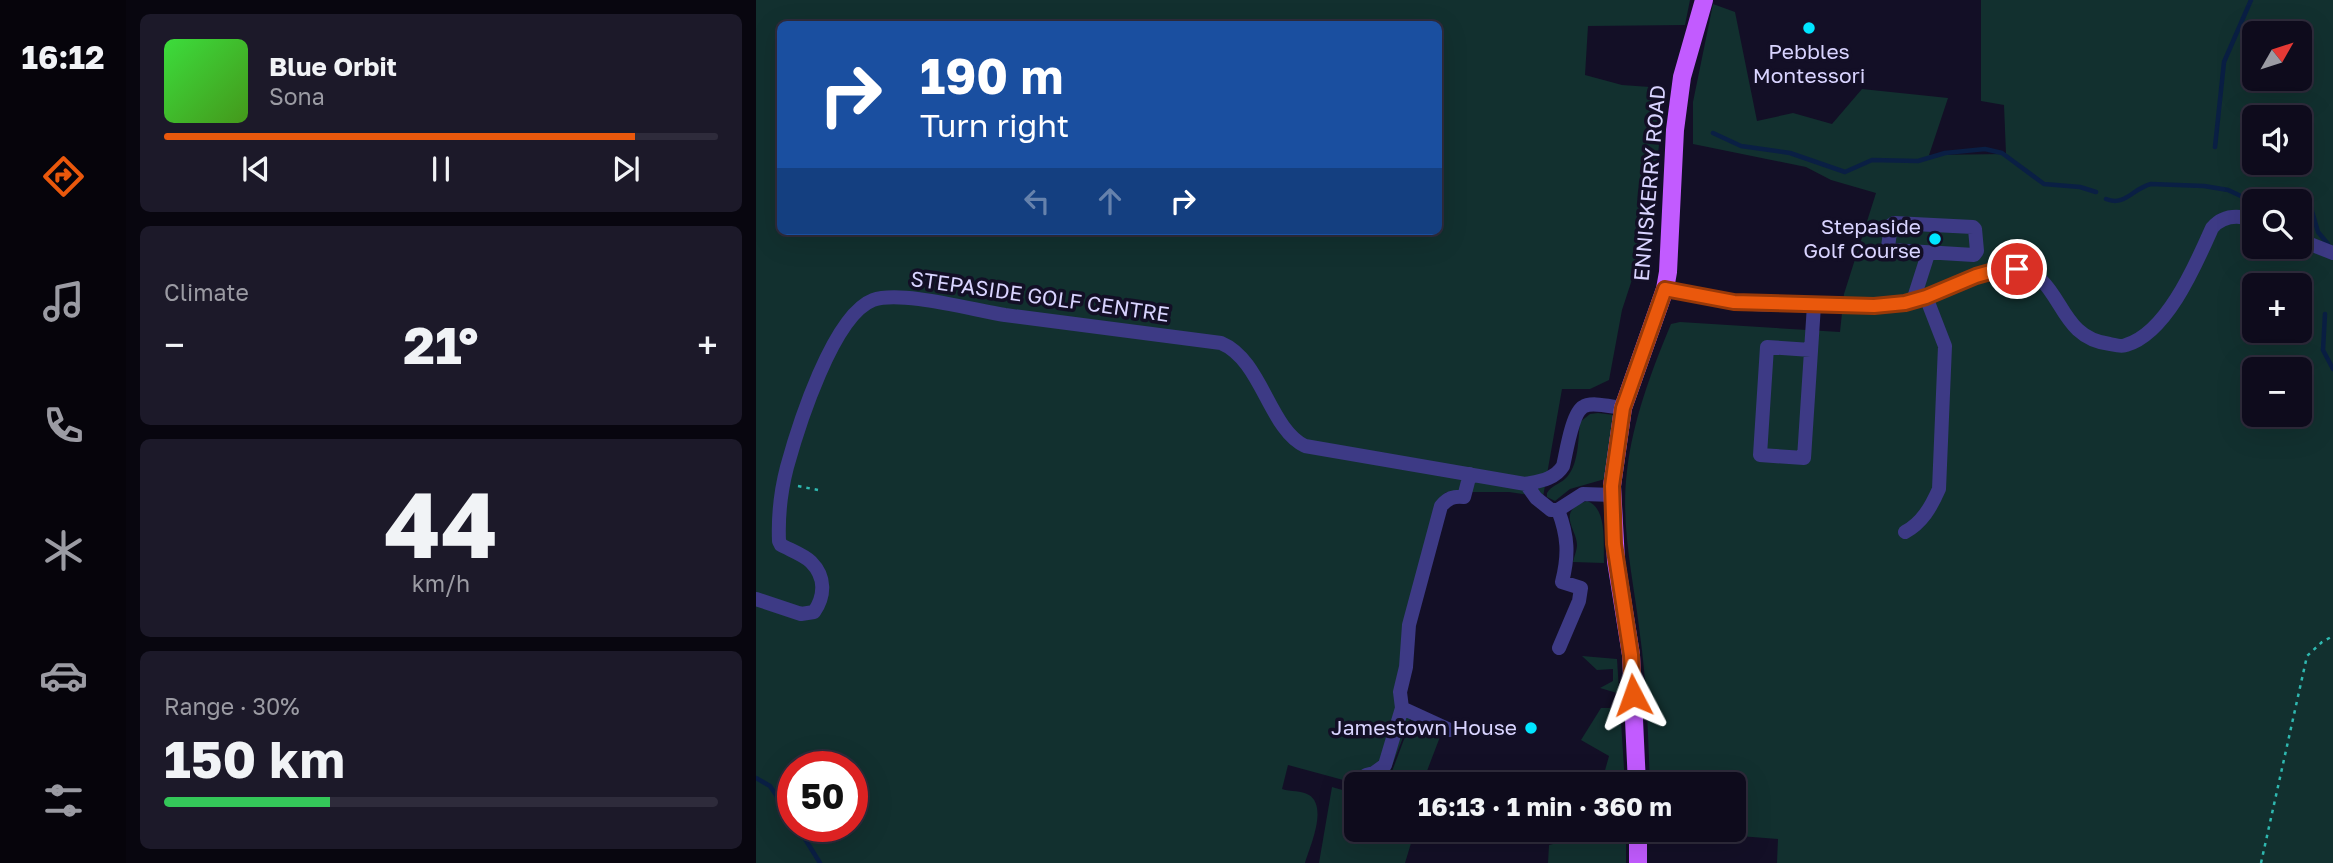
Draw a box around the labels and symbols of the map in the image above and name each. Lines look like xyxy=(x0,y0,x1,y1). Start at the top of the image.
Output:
marker: Pebbles Montessori xyxy=(1801,20,1817,36)
north arrow xyxy=(2242,21,2312,91)
place label: Pebbles Montessori xyxy=(1753,38,1865,88)
street label: ENNISKERRY ROAD xyxy=(1627,84,1671,282)
place label: Stepaside Golf Course xyxy=(1803,213,1921,263)
marker: Stepaside Golf Course xyxy=(1927,231,1943,247)
pin xyxy=(1987,239,2047,299)
street label: STEPASIDE GOLF CENTRE xyxy=(909,265,1171,327)
position arrow xyxy=(1596,658,1670,732)
place label: Jamestown House xyxy=(1331,714,1517,740)
marker: Jamestown House xyxy=(1523,720,1539,736)
speed limit sign: 50 xyxy=(777,751,868,842)

